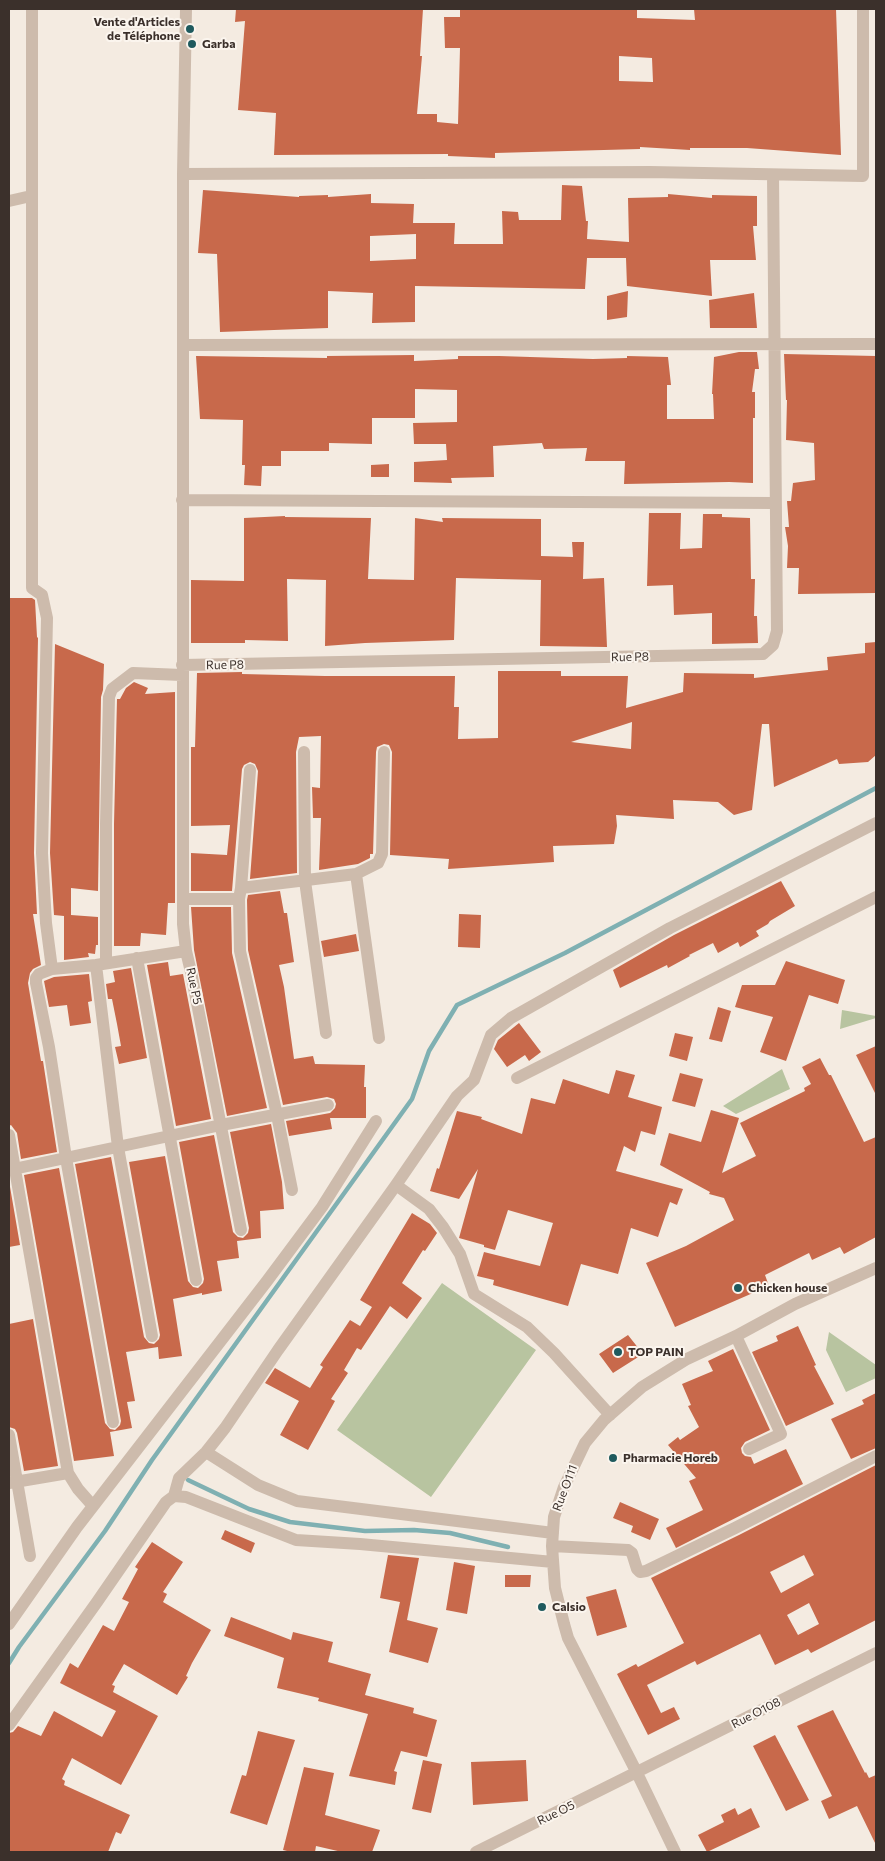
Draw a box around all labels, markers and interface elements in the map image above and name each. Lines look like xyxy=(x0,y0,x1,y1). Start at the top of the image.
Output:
place label: Vente d'Articles de Téléphone xyxy=(93,15,180,43)
marker: Vente d'Articles de Téléphone xyxy=(184,23,196,35)
place label: Garba xyxy=(202,37,235,51)
marker: Garba xyxy=(186,38,198,50)
street label: Rue P8 xyxy=(611,649,649,665)
street label: Rue P8 xyxy=(206,657,244,673)
street label: Rue P5 xyxy=(183,966,205,1006)
place label: Chicken house xyxy=(748,1281,827,1295)
marker: Chicken house xyxy=(732,1282,744,1294)
place label: TOP PAIN xyxy=(628,1345,684,1359)
marker: TOP PAIN xyxy=(612,1346,624,1358)
place label: Pharmacie Horeb xyxy=(623,1451,718,1465)
marker: Pharmacie Horeb xyxy=(607,1452,619,1464)
street label: Rue O111 xyxy=(550,1463,580,1513)
place label: Calsio xyxy=(552,1600,586,1614)
marker: Calsio xyxy=(536,1601,548,1613)
street label: Rue O108 xyxy=(729,1694,783,1732)
street label: Rue O5 xyxy=(535,1798,577,1828)

